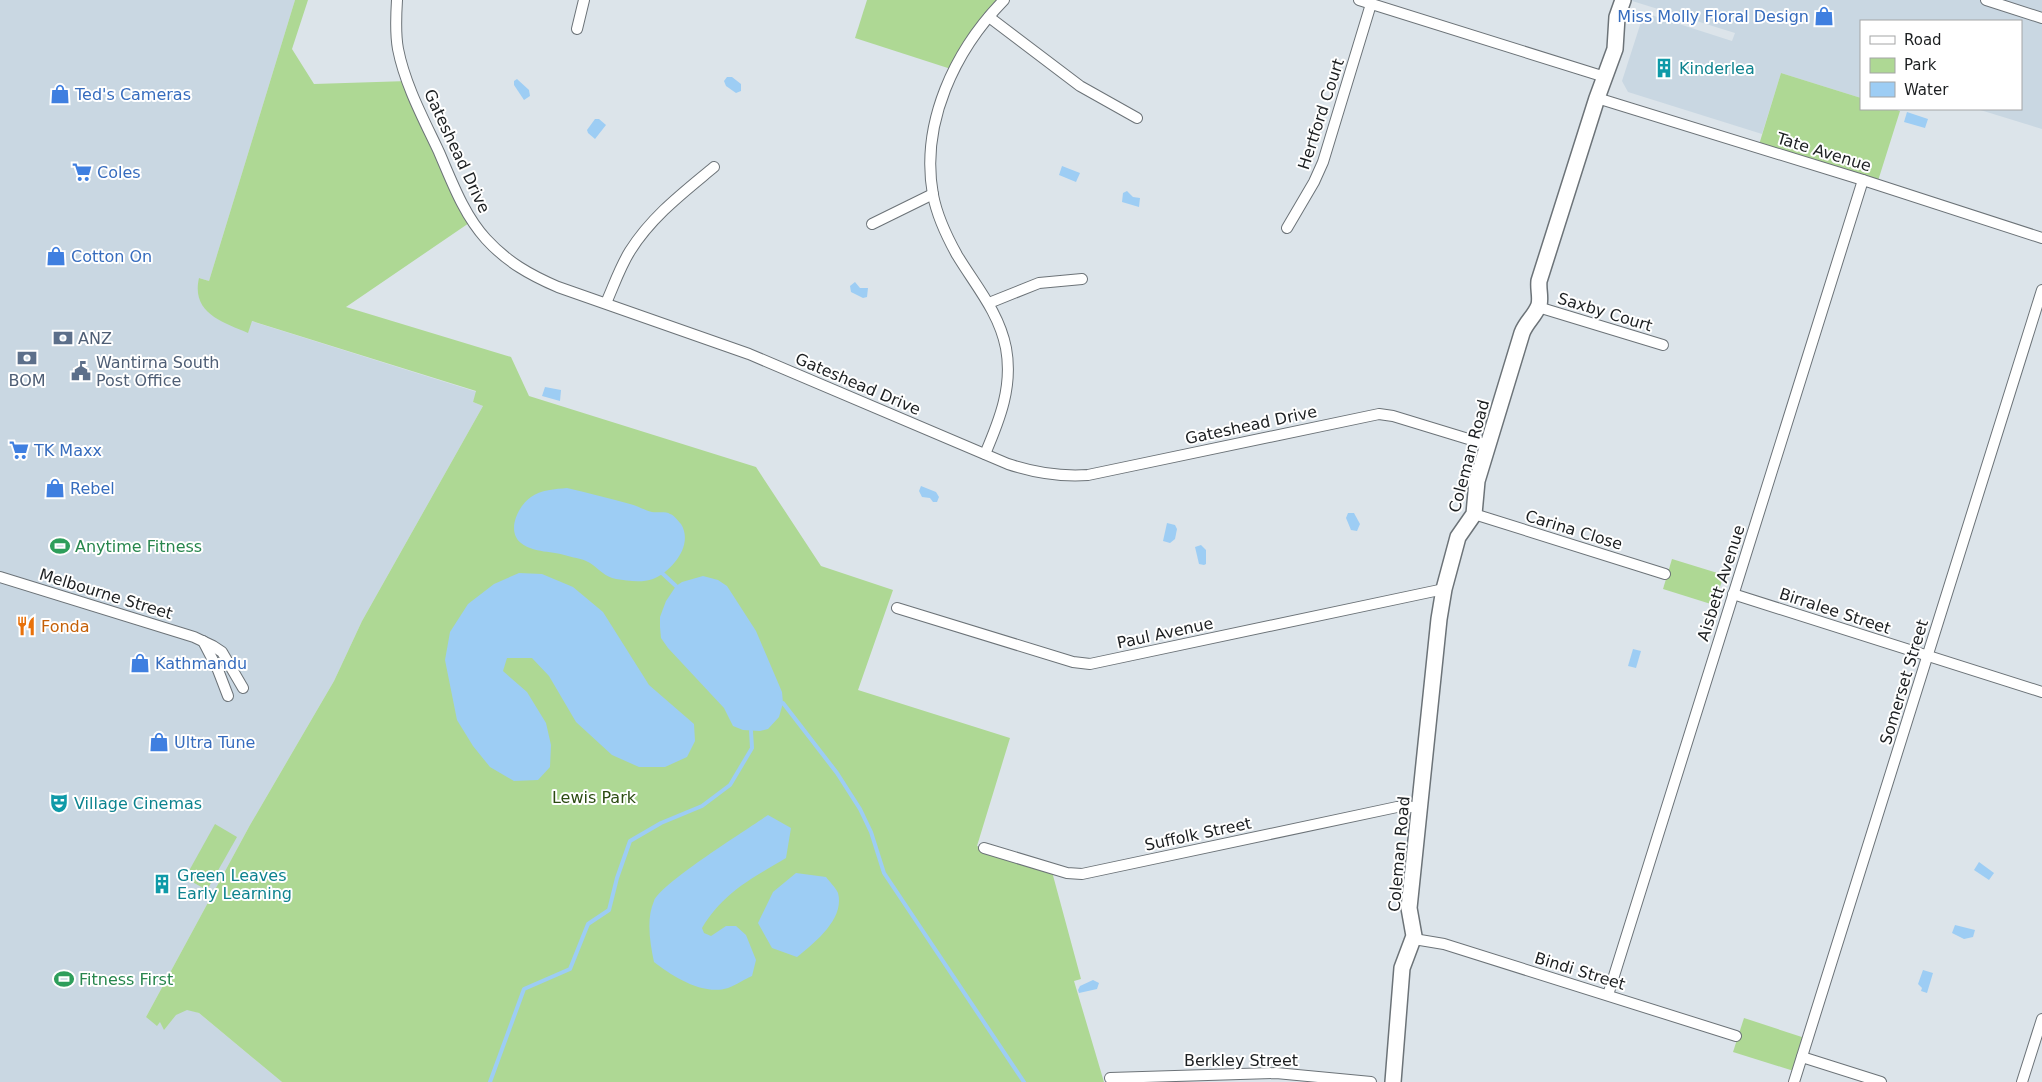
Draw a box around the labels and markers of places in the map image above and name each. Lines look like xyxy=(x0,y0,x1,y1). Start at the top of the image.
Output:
shop icon: Miss Molly Floral Design xyxy=(1813,5,1835,27)
place label: Miss Molly Floral Design xyxy=(1617,7,1809,26)
building icon: Kinderlea xyxy=(1653,57,1675,79)
place label: Kinderlea xyxy=(1679,59,1755,78)
shop icon: Ted's Cameras xyxy=(49,83,71,105)
place label: Ted's Cameras xyxy=(74,85,191,104)
supermarket icon: Coles xyxy=(71,161,93,183)
place label: Coles xyxy=(97,163,141,182)
shop icon: Cotton On xyxy=(45,245,67,267)
place label: Cotton On xyxy=(71,247,152,266)
bank icon: ANZ xyxy=(52,327,74,349)
place label: ANZ xyxy=(78,329,112,348)
bank icon: BOM xyxy=(16,347,38,369)
place label: Wantirna South Post Office xyxy=(96,353,219,390)
public building icon: Wantirna South Post Office xyxy=(70,360,92,382)
place label: BOM xyxy=(8,371,46,390)
supermarket icon: TK Maxx xyxy=(8,439,30,461)
place label: TK Maxx xyxy=(33,441,102,460)
shop icon: Rebel xyxy=(44,477,66,499)
place label: Rebel xyxy=(70,479,115,498)
sports icon: Anytime Fitness xyxy=(49,535,71,557)
place label: Anytime Fitness xyxy=(75,537,202,556)
restaurant icon: Fonda xyxy=(15,615,37,637)
place label: Fonda xyxy=(41,617,90,636)
shop icon: Kathmandu xyxy=(129,652,151,674)
place label: Kathmandu xyxy=(155,654,247,673)
shop icon: Ultra Tune xyxy=(148,731,170,753)
place label: Ultra Tune xyxy=(174,733,255,752)
theatre icon: Village Cinemas xyxy=(48,792,70,814)
place label: Village Cinemas xyxy=(74,794,202,813)
place label: Green Leaves Early Learning xyxy=(177,866,292,903)
building icon: Green Leaves Early Learning xyxy=(151,873,173,895)
sports icon: Fitness First xyxy=(53,968,75,990)
place label: Fitness First xyxy=(79,970,173,989)

